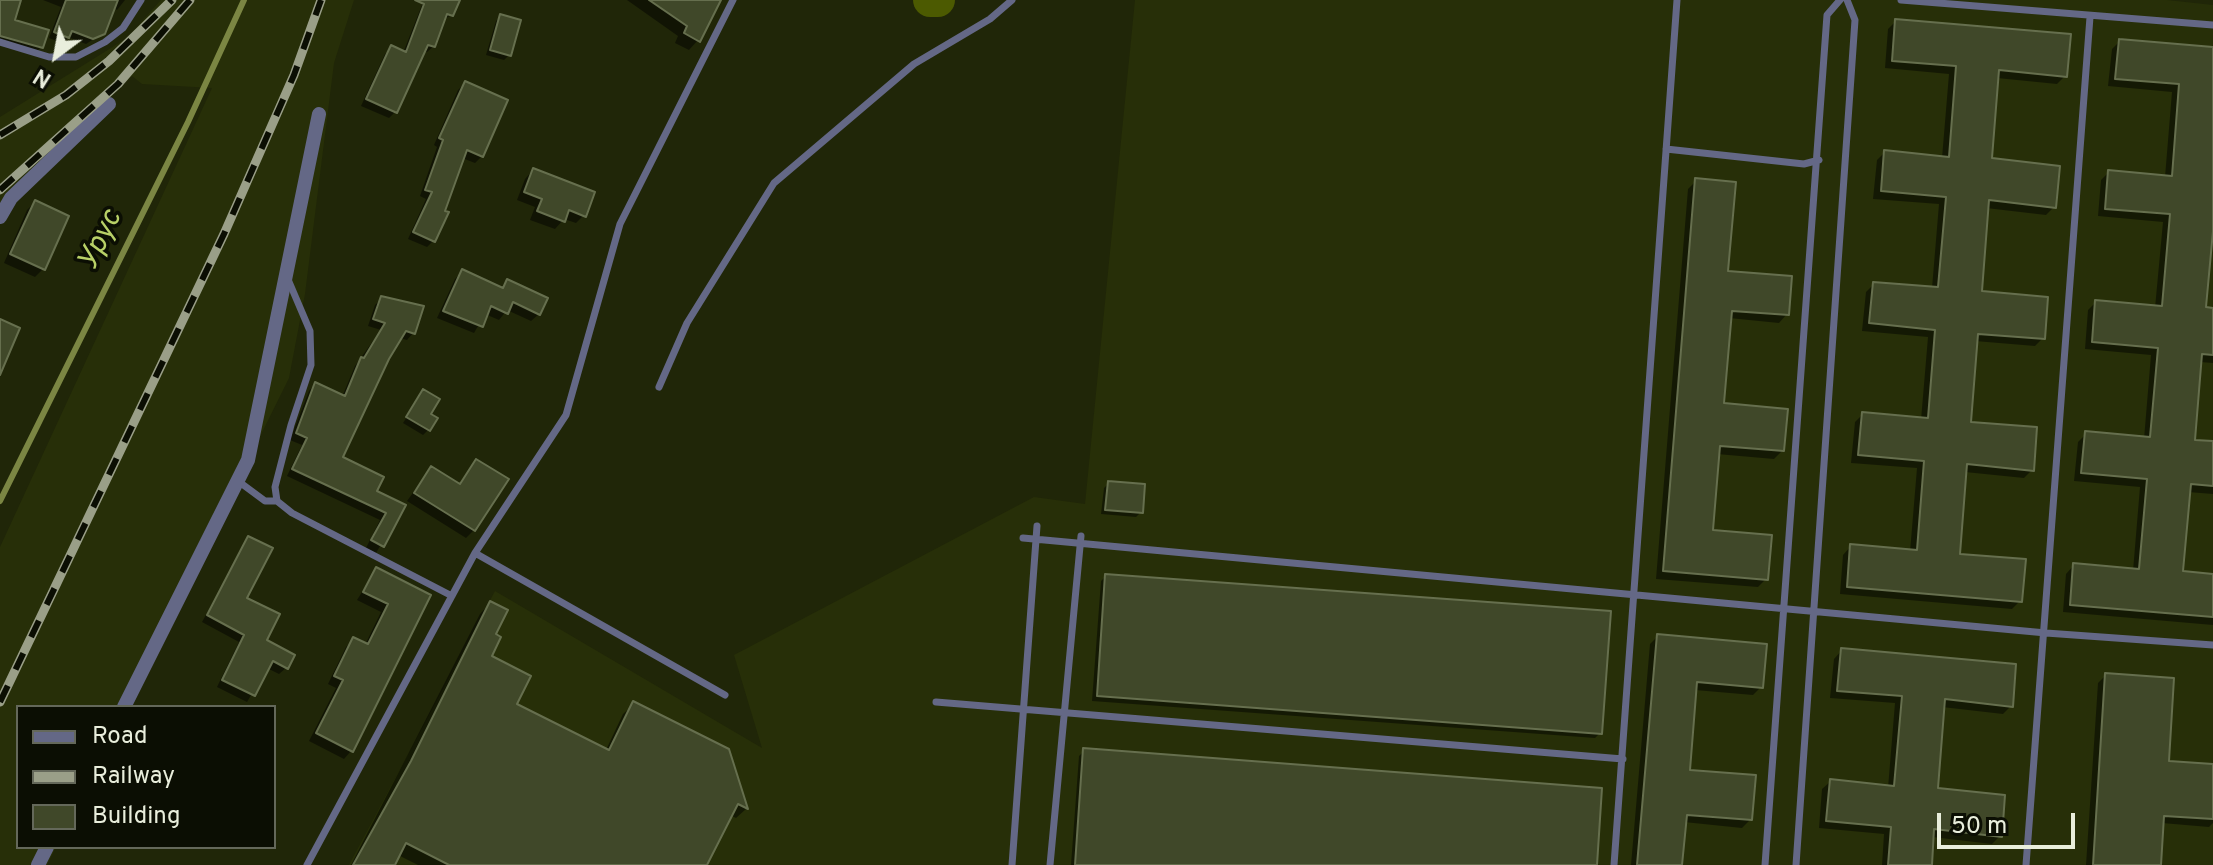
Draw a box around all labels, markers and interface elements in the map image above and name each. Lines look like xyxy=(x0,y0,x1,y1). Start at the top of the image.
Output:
north arrow xyxy=(16,16,96,96)
text: N xyxy=(29,61,57,92)
water label: Урус xyxy=(72,205,132,277)
legend xyxy=(16,705,276,849)
text: Road xyxy=(92,722,148,752)
text: Railway xyxy=(92,762,175,792)
scale bar xyxy=(1941,797,2079,847)
text: Building xyxy=(92,802,181,832)
text: 50 m xyxy=(1951,812,2007,842)

